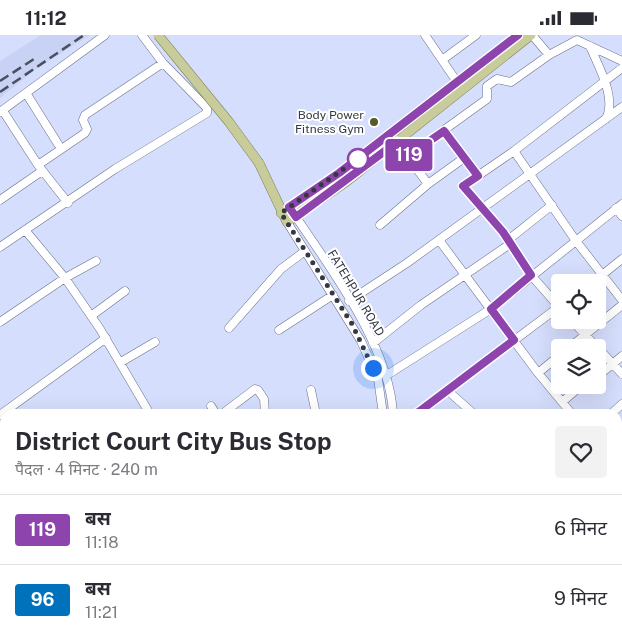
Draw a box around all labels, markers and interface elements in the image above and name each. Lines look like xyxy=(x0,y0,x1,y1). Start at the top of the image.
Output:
text: 11:12 xyxy=(25,7,67,29)
place label: Body Power Fitness Gym xyxy=(295,108,364,136)
marker: Body Power Fitness Gym xyxy=(368,116,380,128)
line badge: 119 xyxy=(380,139,438,171)
text: 119 xyxy=(395,144,423,165)
unlabelled marker xyxy=(347,148,369,170)
street label: FATEHPUR ROAD xyxy=(325,247,387,339)
map controls xyxy=(551,274,606,394)
button: locate xyxy=(551,274,606,329)
button: layers xyxy=(551,339,606,394)
your location xyxy=(361,356,386,381)
button: heart xyxy=(555,426,607,478)
text: District Court City Bus Stop xyxy=(15,427,332,455)
text: पैदल · 4 मिनट · 240 m xyxy=(15,460,158,479)
text: बस xyxy=(85,507,111,529)
text: 6 मिनट xyxy=(554,517,607,539)
text: 119 xyxy=(29,519,56,540)
text: 11:18 xyxy=(85,533,119,552)
text: बस xyxy=(85,577,111,599)
text: 9 मिनट xyxy=(554,587,607,609)
text: 96 xyxy=(31,589,54,610)
text: 11:21 xyxy=(85,603,118,622)

